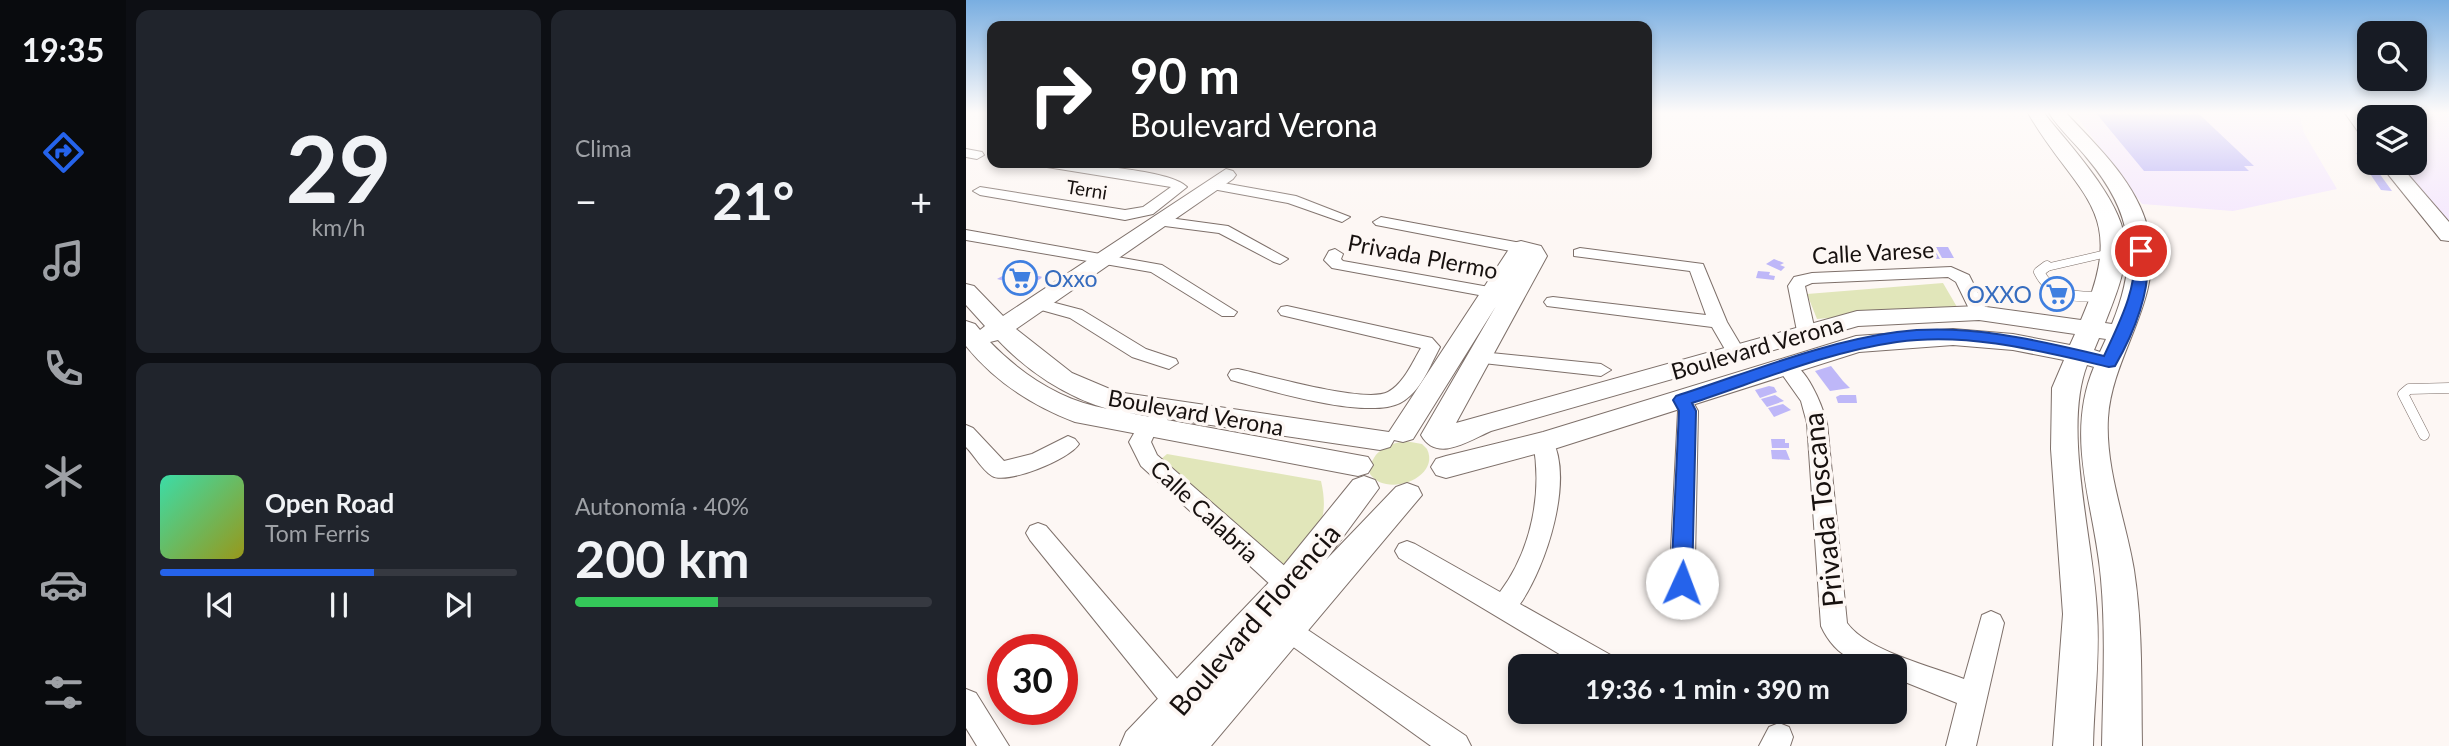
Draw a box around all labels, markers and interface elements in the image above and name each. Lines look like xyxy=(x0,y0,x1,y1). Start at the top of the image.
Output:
map controls xyxy=(2357,21,2427,175)
button: search xyxy=(2357,21,2427,91)
text: 19:35 xyxy=(22,30,104,69)
text: 90 m xyxy=(1130,46,1240,104)
icon: right xyxy=(1015,49,1106,140)
text: Boulevard Verona xyxy=(1130,105,1378,144)
button: layers xyxy=(2357,105,2427,175)
text: 29 xyxy=(286,113,391,222)
icon: directions xyxy=(39,128,88,177)
text: Clima xyxy=(575,134,632,162)
text: 21° xyxy=(713,169,794,231)
street label: Terni xyxy=(1065,174,1109,204)
text: − xyxy=(575,178,597,224)
text: + xyxy=(910,178,932,224)
text: km/h xyxy=(312,213,365,241)
pin xyxy=(2111,221,2171,281)
street label: Privada Plermo xyxy=(1346,228,1500,284)
icon: arrive xyxy=(2122,232,2160,270)
street label: Calle Varese xyxy=(1811,235,1935,269)
icon: music xyxy=(39,236,88,285)
supermarket icon: Oxxo xyxy=(1001,259,1039,297)
place label: Oxxo xyxy=(1044,264,1098,292)
supermarket icon: OXXO xyxy=(2038,275,2076,313)
place label: OXXO xyxy=(1967,280,2032,308)
street label: Boulevard Verona xyxy=(1668,309,1846,385)
icon: phone xyxy=(39,344,88,393)
street label: Boulevard Verona xyxy=(1106,383,1286,441)
street label: Privada Toscana xyxy=(1795,411,1849,609)
icon: climate xyxy=(39,452,88,501)
street label: Calle Calabria xyxy=(1145,454,1265,568)
text: Open Road xyxy=(265,487,394,519)
text: Autonomía · 40% xyxy=(575,492,749,520)
street label: Boulevard Florencia xyxy=(1161,516,1347,722)
text: Tom Ferris xyxy=(265,519,370,547)
text: 200 km xyxy=(575,527,749,589)
position arrow xyxy=(1645,546,1719,620)
icon: car xyxy=(39,560,88,609)
icon: previous xyxy=(201,586,239,624)
icon: pause xyxy=(320,586,358,624)
icon: next xyxy=(439,586,477,624)
speed limit sign: 30 xyxy=(987,634,1078,725)
icon: filters xyxy=(39,668,88,717)
text: 19:36 · 1 min · 390 m xyxy=(1585,673,1830,705)

